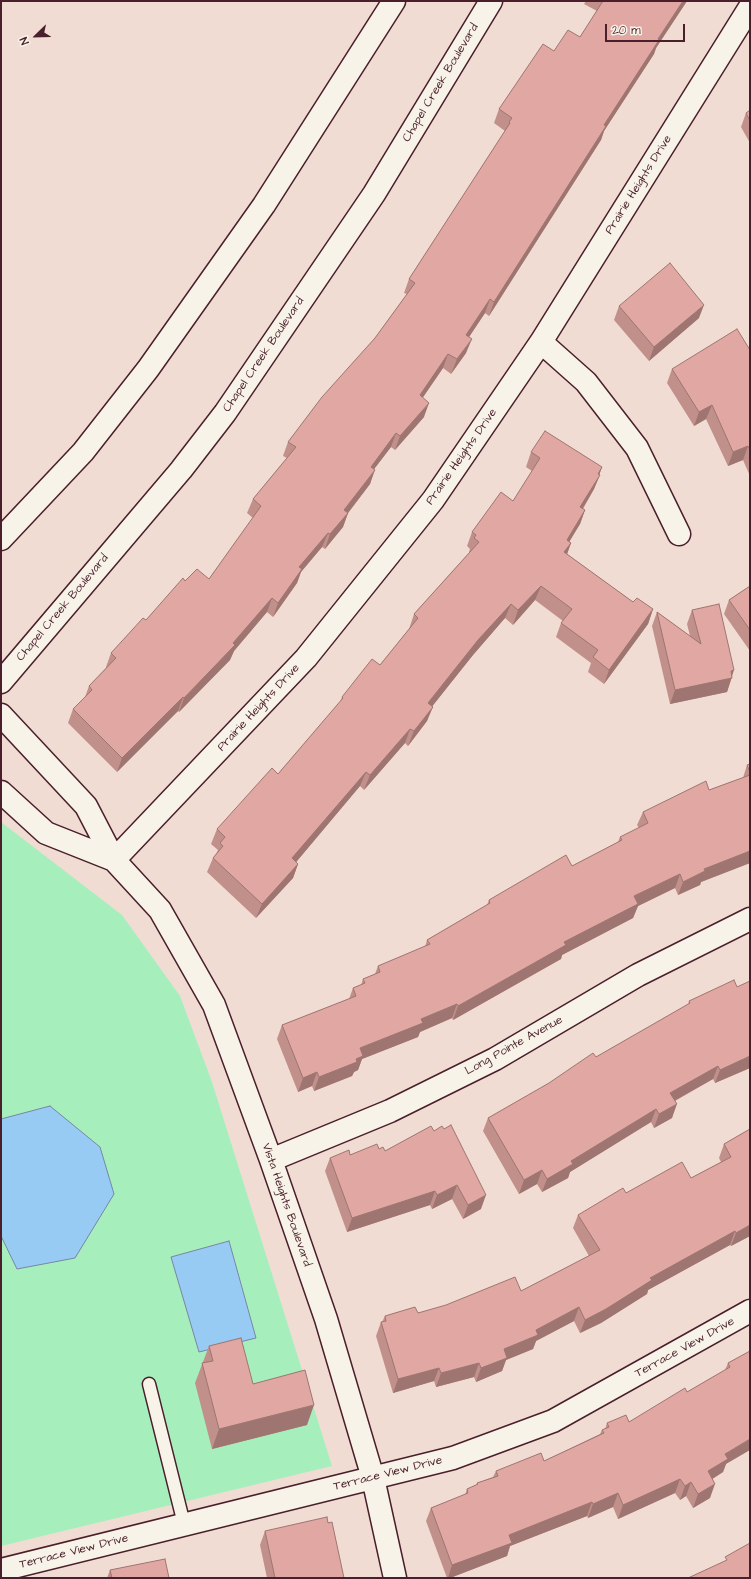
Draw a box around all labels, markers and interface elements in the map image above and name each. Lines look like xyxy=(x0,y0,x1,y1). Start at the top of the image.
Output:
north arrow xyxy=(16,16,56,56)
scale bar xyxy=(607,16,687,42)
street label: Chapel Creek Boulevard xyxy=(400,21,482,145)
text: 20 m xyxy=(612,22,641,39)
text: N xyxy=(16,35,33,47)
street label: Prairie Heights Drive xyxy=(603,133,675,237)
street label: Chapel Creek Boulevard xyxy=(220,295,308,415)
street label: Prairie Heights Drive xyxy=(423,406,501,508)
street label: Chapel Creek Boulevard xyxy=(14,551,112,665)
street label: Prairie Heights Drive xyxy=(215,661,303,755)
street label: Long Pointe Avenue xyxy=(463,1013,565,1079)
street label: Vista Heights Boulevard xyxy=(258,1141,314,1269)
street label: Terrace View Drive xyxy=(633,1315,737,1381)
street label: Terrace View Drive xyxy=(332,1454,444,1494)
street label: Terrace View Drive xyxy=(18,1532,130,1572)

